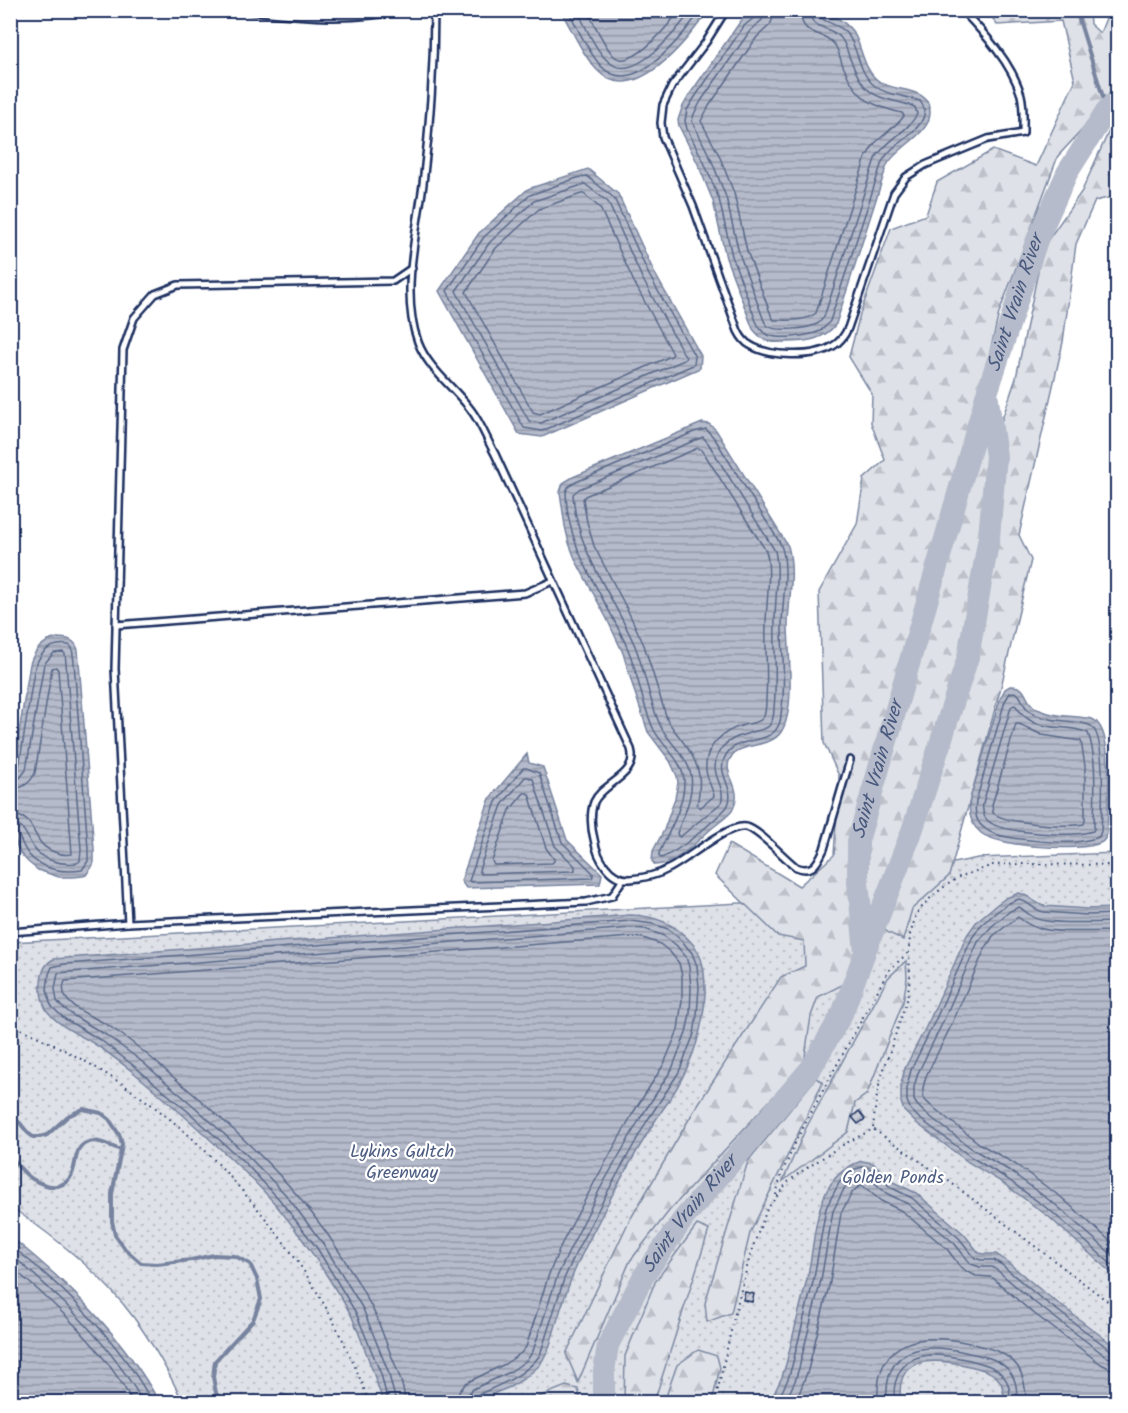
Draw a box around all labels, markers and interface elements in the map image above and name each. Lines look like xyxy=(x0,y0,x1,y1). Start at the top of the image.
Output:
water label: Saint Vrain River xyxy=(979,226,1055,376)
water label: Saint Vrain River xyxy=(843,693,915,842)
park label: Lykins Gultch Greenway xyxy=(350,1138,454,1188)
water label: Saint Vrain River xyxy=(634,1145,749,1280)
park label: Golden Ponds xyxy=(842,1164,944,1193)

